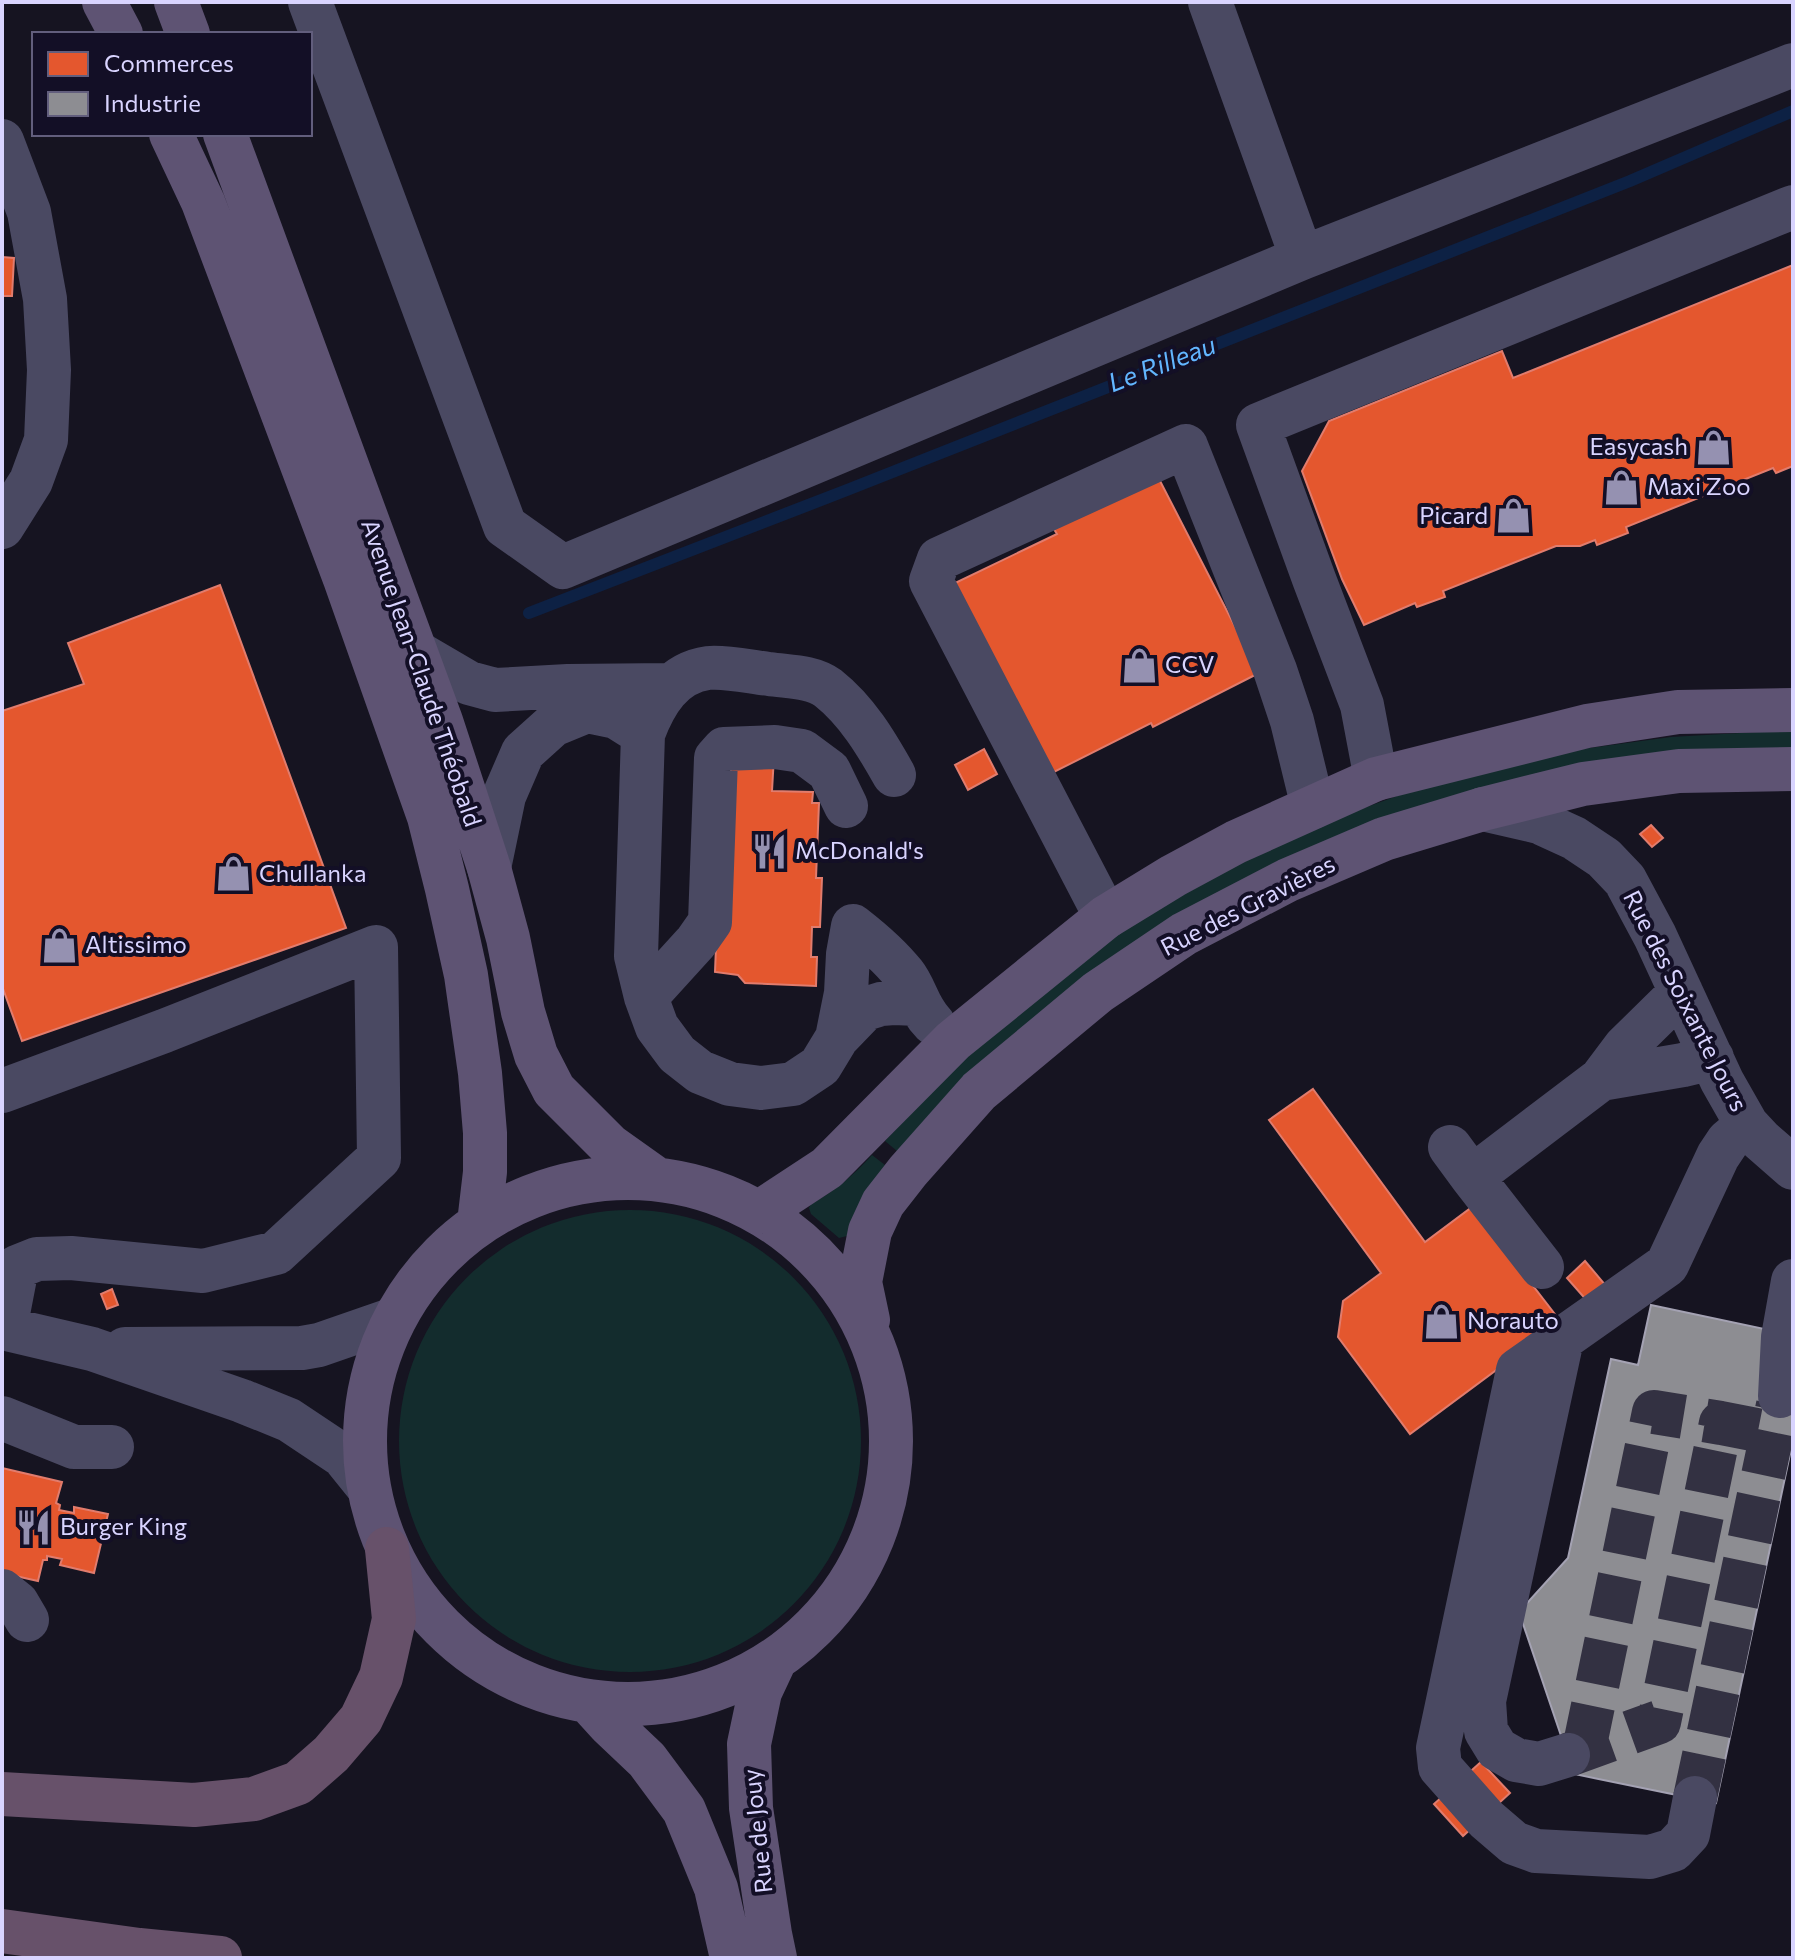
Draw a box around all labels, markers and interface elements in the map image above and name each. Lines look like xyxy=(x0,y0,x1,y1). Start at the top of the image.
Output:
legend xyxy=(32,32,312,136)
text: Commerces xyxy=(104,48,234,77)
text: Industrie xyxy=(104,88,201,117)
water label: Le Rilleau xyxy=(1103,328,1220,397)
shop icon: Easycash xyxy=(1695,428,1733,466)
place label: Easycash xyxy=(1589,431,1688,460)
shop icon: Maxi Zoo xyxy=(1602,468,1640,506)
place label: Maxi Zoo xyxy=(1647,471,1751,500)
shop icon: Picard xyxy=(1495,497,1533,535)
place label: Picard xyxy=(1419,500,1488,529)
street label: Avenue Jean-Claude Théobald xyxy=(356,515,489,830)
shop icon: CCV xyxy=(1120,646,1158,684)
place label: CCV xyxy=(1165,649,1214,678)
restaurant icon: McDonald's xyxy=(750,832,788,870)
place label: McDonald's xyxy=(795,835,924,864)
street label: Rue des Gravières xyxy=(1155,848,1339,961)
shop icon: Chullanka xyxy=(214,855,252,893)
place label: Chullanka xyxy=(259,858,367,887)
street label: Rue des Soixante Jours xyxy=(1618,885,1755,1116)
shop icon: Altissimo xyxy=(40,926,78,964)
place label: Altissimo xyxy=(85,929,187,958)
shop icon: Norauto xyxy=(1422,1302,1460,1340)
place label: Norauto xyxy=(1467,1305,1559,1334)
restaurant icon: Burger King xyxy=(15,1508,53,1546)
place label: Burger King xyxy=(60,1511,187,1540)
street label: Rue de Jouy xyxy=(736,1768,777,1895)

